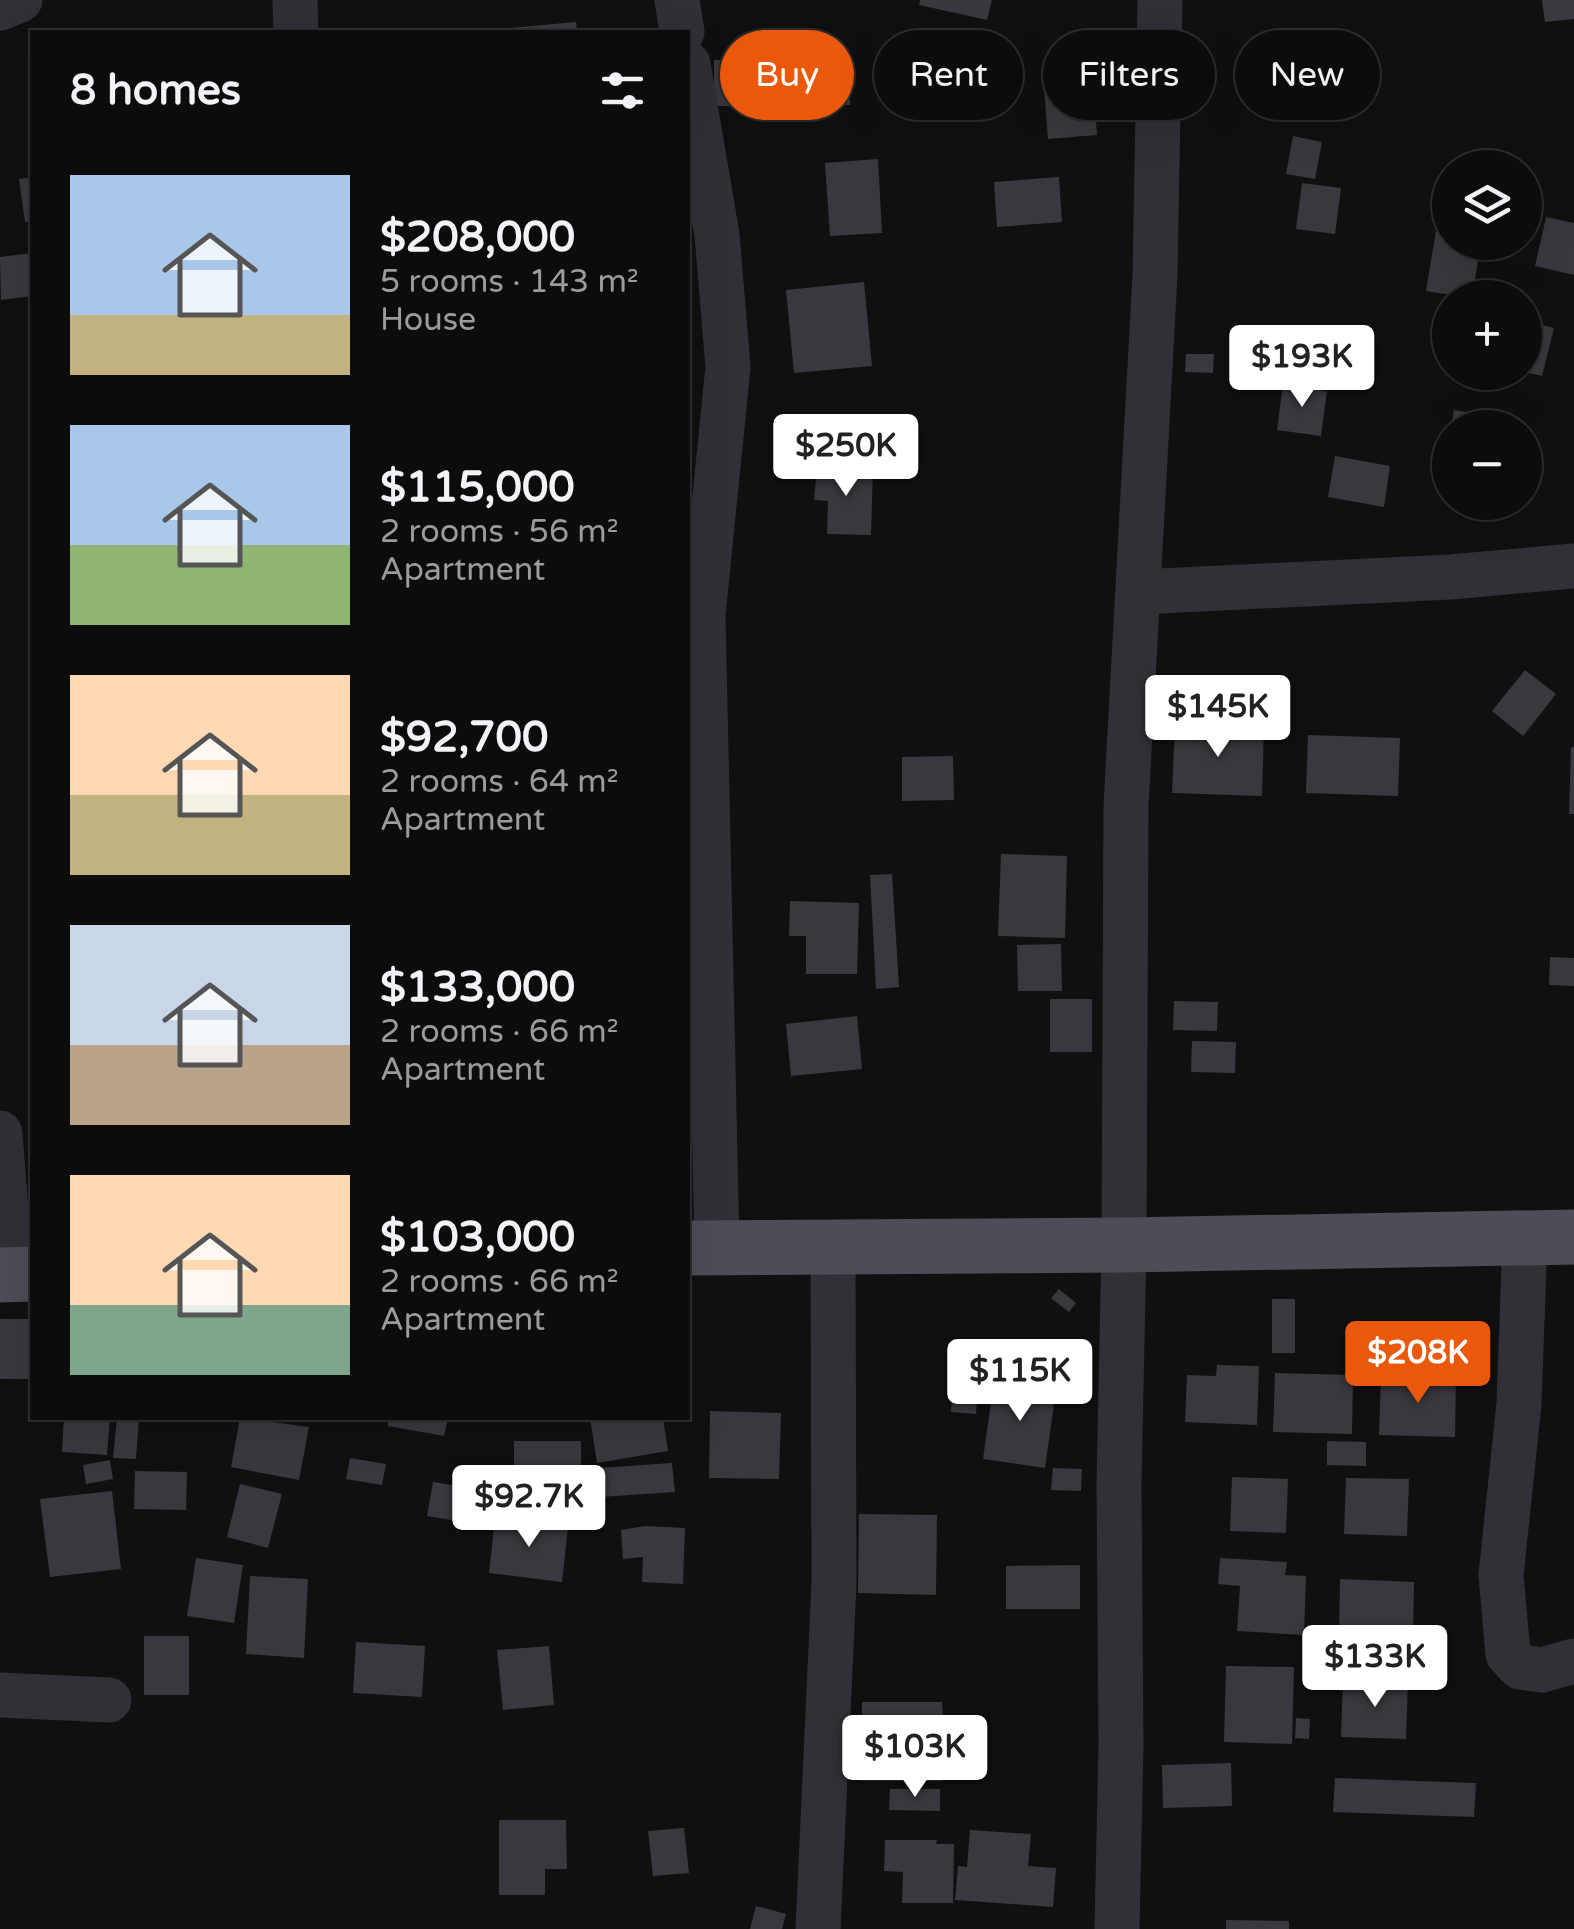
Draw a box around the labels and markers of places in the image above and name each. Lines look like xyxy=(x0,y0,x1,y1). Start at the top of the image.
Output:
pin: $193K xyxy=(1232,325,1372,410)
pin: $250K xyxy=(776,414,916,499)
pin: $145K xyxy=(1148,675,1288,760)
pin: $208K xyxy=(1348,1321,1488,1406)
pin: $115K xyxy=(950,1339,1090,1424)
pin: $92.7K xyxy=(448,1465,610,1550)
pin: $133K xyxy=(1305,1625,1445,1710)
pin: $103K xyxy=(845,1715,985,1800)

